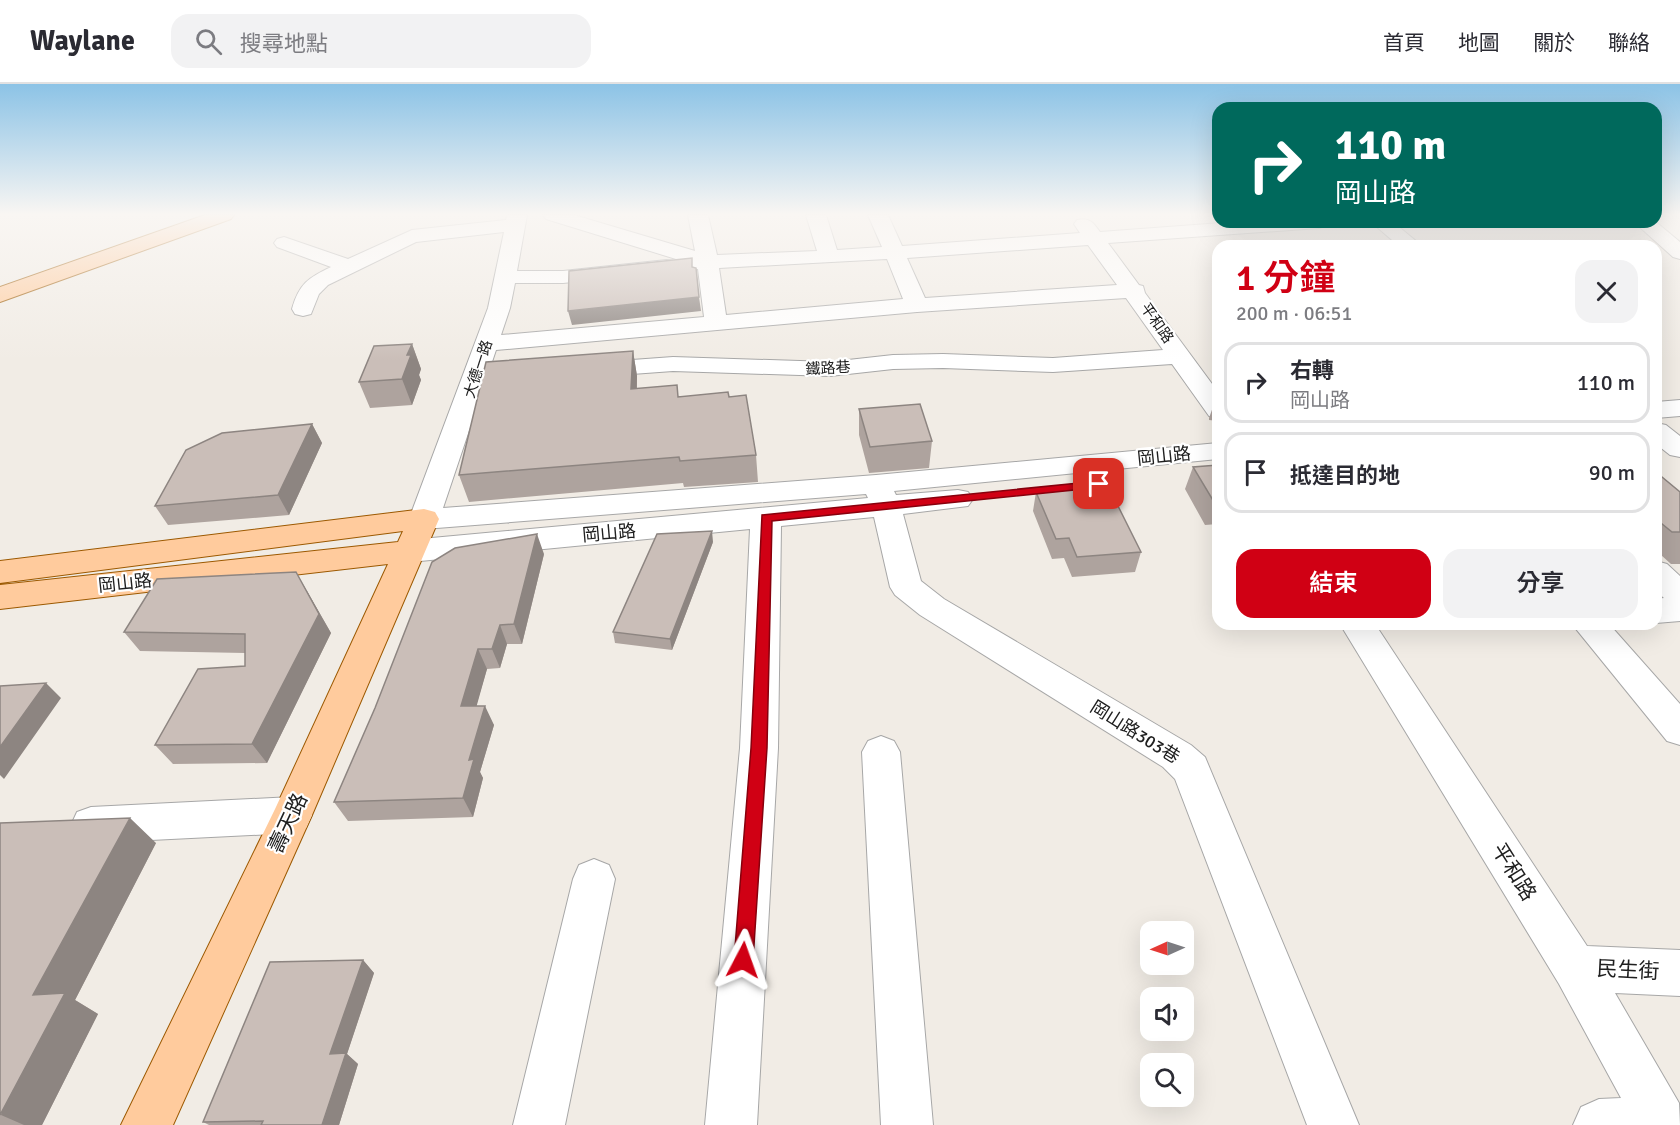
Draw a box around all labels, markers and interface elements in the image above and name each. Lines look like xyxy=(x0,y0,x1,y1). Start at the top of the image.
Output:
search box xyxy=(171,14,591,68)
text: Waylane xyxy=(30,24,135,58)
icon: search xyxy=(192,25,225,58)
text: 搜尋地點 xyxy=(240,30,328,57)
text: 首頁 xyxy=(1383,30,1425,56)
text: 地圖 xyxy=(1458,30,1500,56)
text: 關於 xyxy=(1533,30,1575,56)
text: 聯絡 xyxy=(1608,30,1650,56)
text: 110 m xyxy=(1335,120,1446,171)
icon: right xyxy=(1236,126,1314,204)
text: 岡山路 xyxy=(1335,177,1416,210)
text: 1 分鐘 xyxy=(1236,256,1335,301)
button: close xyxy=(1575,260,1638,323)
street label: 平和路 xyxy=(1137,299,1177,347)
text: 200 m · 06:51 xyxy=(1236,301,1352,326)
street label: 大德一路 xyxy=(460,338,496,400)
text: 右轉 xyxy=(1290,357,1334,384)
street label: 鐵路巷 xyxy=(805,358,851,378)
icon: right xyxy=(1239,366,1272,399)
text: 110 m xyxy=(1577,369,1635,396)
text: 岡山路 xyxy=(1290,388,1350,413)
street label: 岡山路 xyxy=(1136,442,1192,470)
icon: arrive xyxy=(1239,456,1272,489)
pin xyxy=(1073,458,1124,509)
text: 90 m xyxy=(1589,459,1635,486)
text: 抵達目的地 xyxy=(1290,462,1400,489)
icon: arrive xyxy=(1082,467,1115,500)
street label: 岡山路 xyxy=(581,520,637,546)
button: 結束 xyxy=(1236,549,1431,618)
button: 分享 xyxy=(1443,549,1638,618)
street label: 岡山路 xyxy=(97,569,153,597)
street label: 岡山路303巷 xyxy=(1086,696,1184,768)
street label: 壽天路 xyxy=(263,789,313,857)
street label: 平和路 xyxy=(1486,838,1542,906)
north arrow xyxy=(1140,921,1194,975)
map controls xyxy=(1140,921,1194,1107)
position arrow xyxy=(711,928,775,992)
street label: 民生街 xyxy=(1596,955,1660,985)
button: sound xyxy=(1140,987,1194,1041)
button: search xyxy=(1140,1053,1194,1107)

